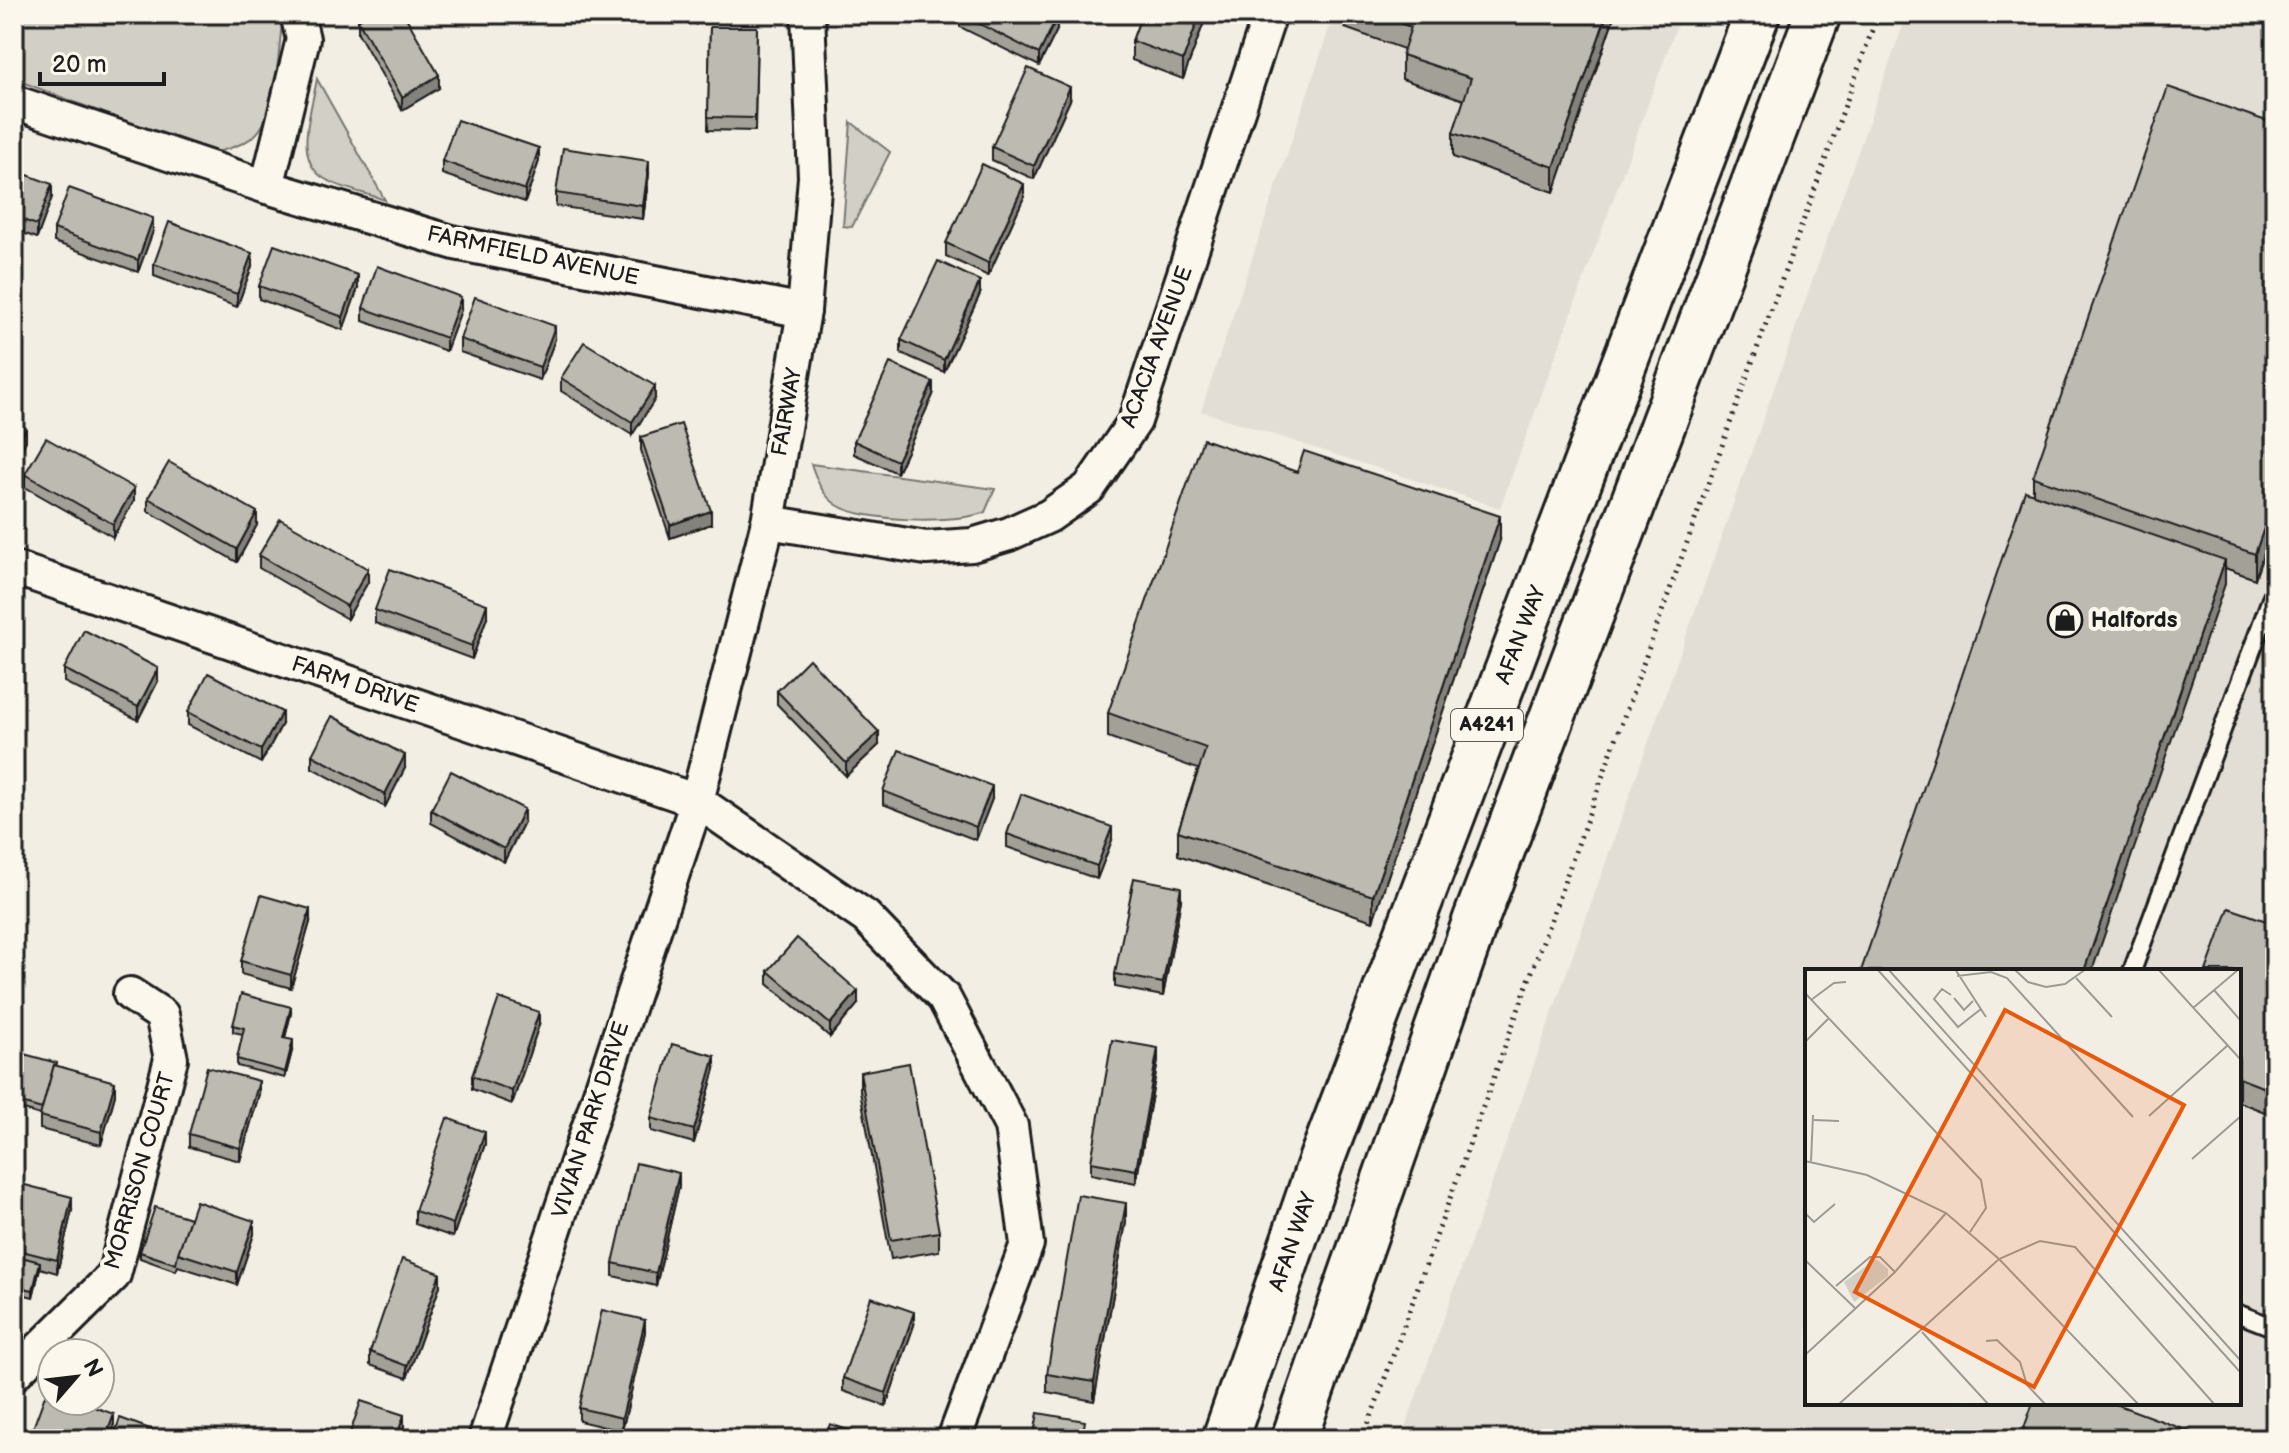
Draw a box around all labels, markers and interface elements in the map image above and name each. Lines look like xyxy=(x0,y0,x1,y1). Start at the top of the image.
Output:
scale bar xyxy=(40,36,164,86)
text: 20 m xyxy=(52,50,107,79)
street label: FARMFIELD AVENUE xyxy=(425,220,641,292)
street label: ACACIA AVENUE xyxy=(1115,263,1199,431)
street label: FAIRWAY xyxy=(766,366,808,458)
street label: AFAN WAY xyxy=(1490,582,1552,688)
shop icon: Halfords xyxy=(2046,601,2084,639)
place label: Halfords xyxy=(2091,607,2178,634)
street label: FARM DRIVE xyxy=(288,651,422,719)
road number: A4241 xyxy=(1451,709,1523,741)
inset map xyxy=(1805,969,2241,1405)
street label: VIVIAN PARK DRIVE xyxy=(546,1018,636,1222)
street label: MORRISON COURT xyxy=(99,1069,181,1273)
street label: AFAN WAY xyxy=(1263,1189,1323,1295)
north arrow xyxy=(36,1337,116,1417)
text: N xyxy=(77,1355,108,1382)

